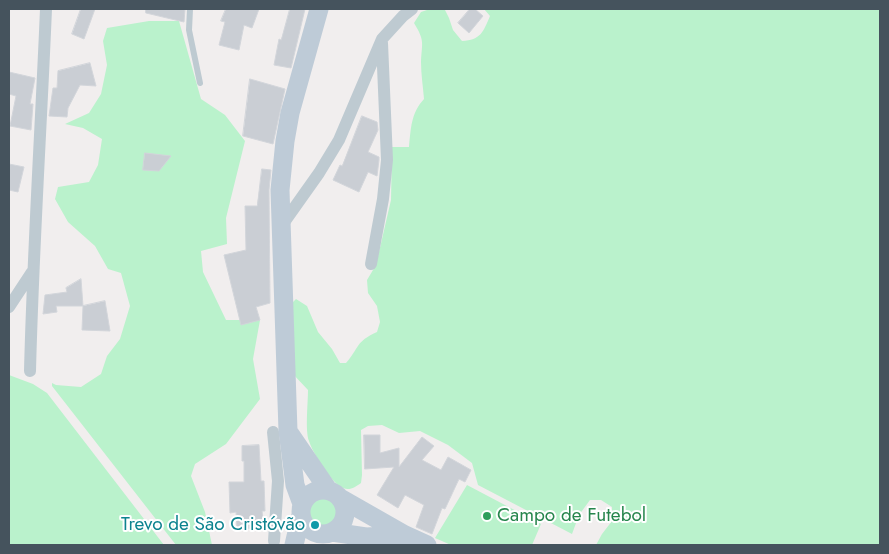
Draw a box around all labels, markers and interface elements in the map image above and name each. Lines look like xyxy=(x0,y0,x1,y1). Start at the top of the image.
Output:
place label: Campo de Futebol xyxy=(497,505,646,527)
marker: Campo de Futebol xyxy=(481,510,493,522)
place label: Trevo de São Cristóvão xyxy=(121,514,305,536)
marker: Trevo de São Cristóvão xyxy=(309,519,321,531)

